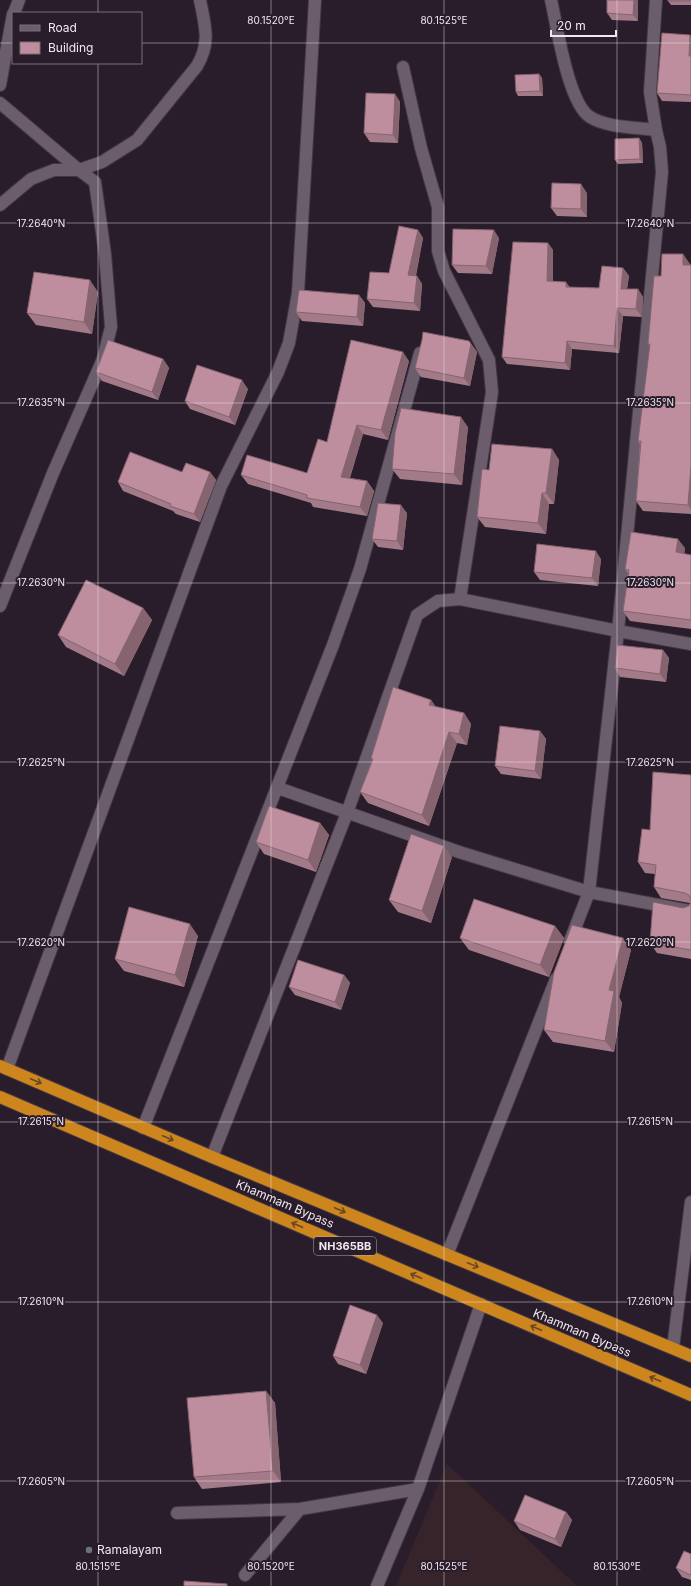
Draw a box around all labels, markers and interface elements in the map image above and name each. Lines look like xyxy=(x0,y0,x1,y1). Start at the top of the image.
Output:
legend xyxy=(12,12,142,64)
scale bar xyxy=(551,12,616,38)
text: 80.1520°E xyxy=(247,14,295,26)
text: 80.1525°E xyxy=(420,14,468,26)
text: 20 m xyxy=(557,18,586,33)
text: Road xyxy=(48,20,77,35)
text: Building xyxy=(48,40,93,55)
text: 17.2640°N xyxy=(17,217,65,229)
text: 17.2640°N xyxy=(626,217,674,229)
text: 17.2635°N xyxy=(17,396,65,408)
text: 17.2635°N xyxy=(626,396,674,408)
text: 17.2630°N xyxy=(17,576,65,588)
text: 17.2630°N xyxy=(626,576,674,588)
text: 17.2625°N xyxy=(17,756,65,768)
text: 17.2625°N xyxy=(626,756,674,768)
text: 17.2620°N xyxy=(17,936,65,948)
text: 17.2620°N xyxy=(626,936,674,948)
one-way arrow xyxy=(29,1078,41,1086)
text: 17.2615°N xyxy=(18,1115,64,1127)
text: 17.2615°N xyxy=(627,1115,673,1127)
one-way arrow xyxy=(162,1135,174,1143)
street label: Khammam Bypass xyxy=(234,1176,336,1231)
one-way arrow xyxy=(333,1207,345,1215)
one-way arrow xyxy=(292,1221,304,1228)
road number: NH365BB xyxy=(314,1237,376,1255)
one-way arrow xyxy=(466,1262,478,1270)
one-way arrow xyxy=(411,1272,423,1279)
text: 17.2610°N xyxy=(18,1295,64,1307)
text: 17.2610°N xyxy=(627,1295,673,1307)
street label: Khammam Bypass xyxy=(531,1305,633,1360)
one-way arrow xyxy=(530,1324,542,1331)
one-way arrow xyxy=(650,1375,662,1383)
text: 17.2605°N xyxy=(17,1475,65,1487)
text: 17.2605°N xyxy=(626,1475,674,1487)
place label: Ramalayam xyxy=(97,1542,162,1557)
marker: Ramalayam xyxy=(84,1545,94,1555)
text: 80.1515°E xyxy=(75,1560,121,1572)
text: 80.1520°E xyxy=(247,1560,295,1572)
text: 80.1525°E xyxy=(420,1560,468,1572)
text: 80.1530°E xyxy=(593,1560,641,1572)

